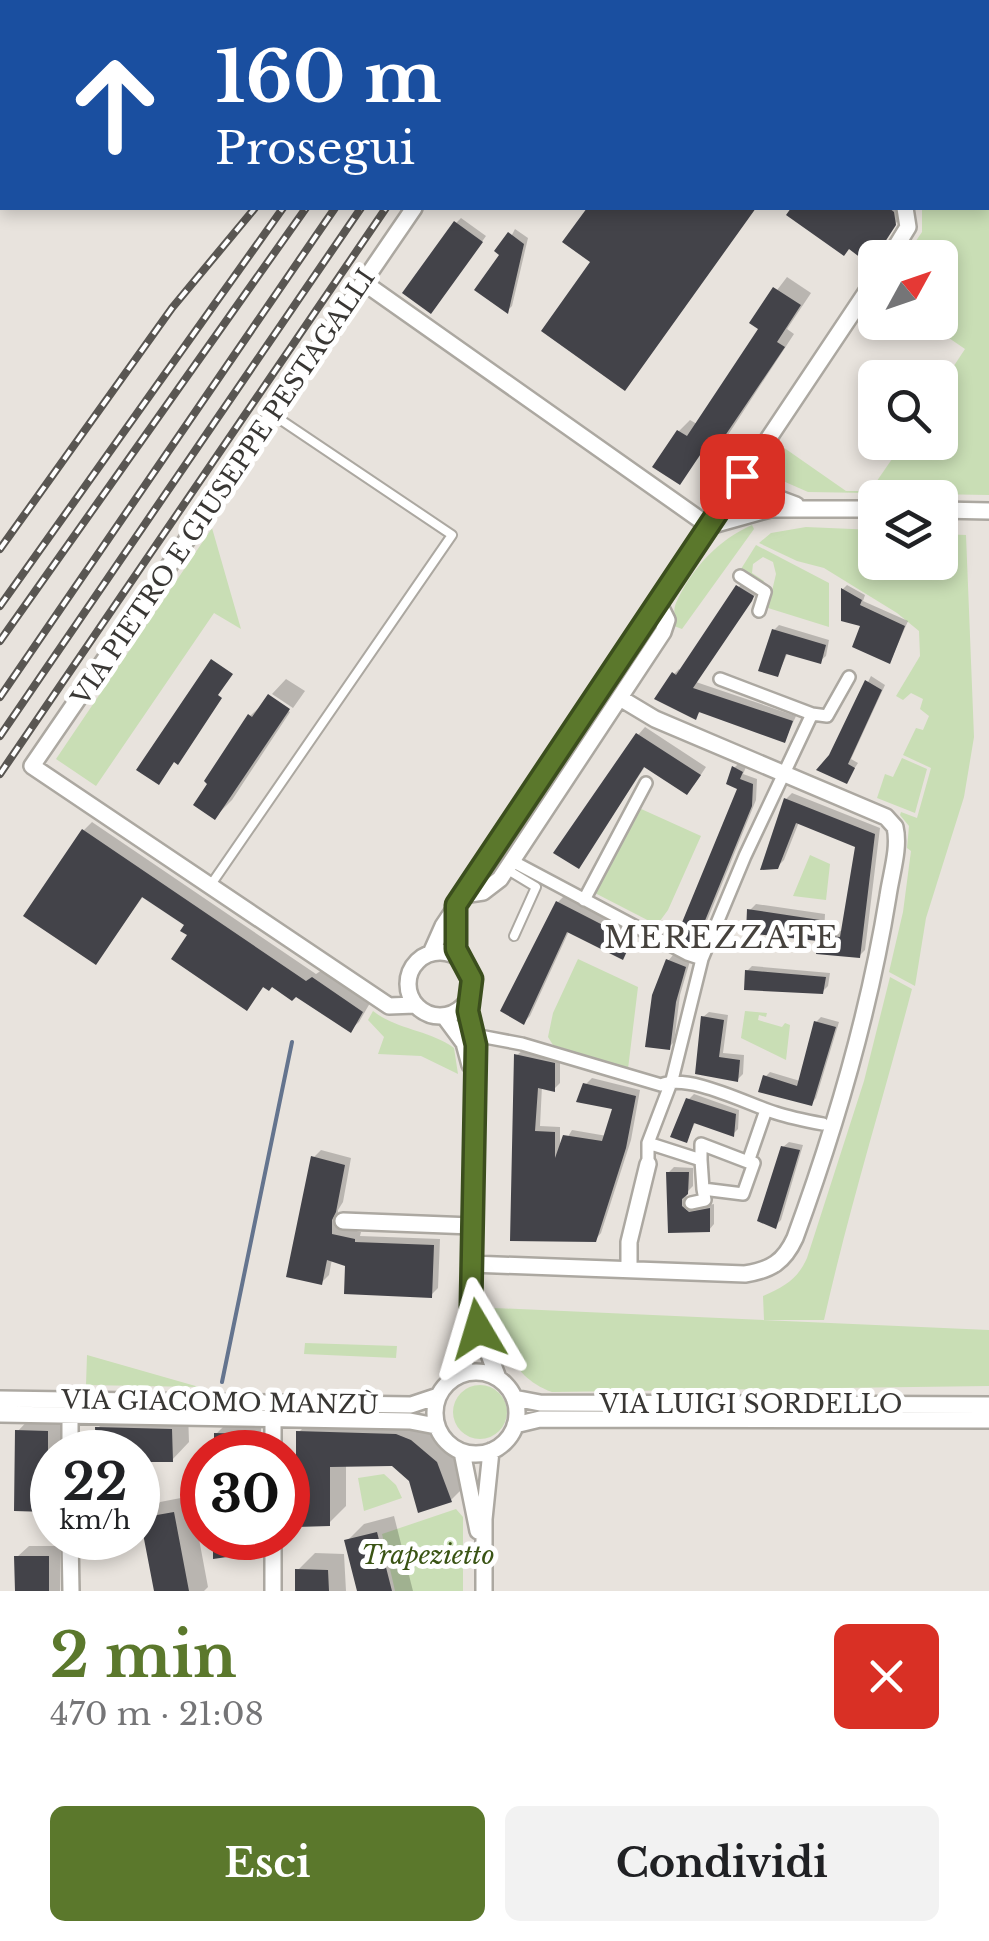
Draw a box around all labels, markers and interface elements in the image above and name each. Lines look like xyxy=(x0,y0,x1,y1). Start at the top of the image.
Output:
text: 160 m xyxy=(215,34,442,121)
icon: ahead xyxy=(50,40,180,170)
text: Prosegui xyxy=(215,120,415,176)
north arrow xyxy=(858,240,958,340)
map controls xyxy=(858,240,958,580)
street label: VIA PIETRO E GIUSEPPE PESTAGALLI xyxy=(65,263,382,712)
button: search xyxy=(858,360,958,460)
pin xyxy=(700,434,785,519)
icon: arrive xyxy=(715,449,770,504)
button: layers xyxy=(858,480,958,580)
district label: MEREZZATE xyxy=(604,919,840,956)
position arrow xyxy=(426,1277,530,1381)
street label: VIA GIACOMO MANZÙ xyxy=(60,1383,379,1421)
street label: VIA LUIGI SORDELLO xyxy=(599,1389,902,1420)
speed limit sign: 30 xyxy=(180,1430,310,1560)
text: 22 xyxy=(62,1451,128,1514)
text: km/h xyxy=(60,1505,130,1536)
park label: Trapezietto xyxy=(362,1540,494,1571)
text: 2 min xyxy=(50,1619,237,1693)
button: close xyxy=(834,1624,939,1729)
text: 470 m · 21:08 xyxy=(50,1694,264,1734)
button: Esci xyxy=(50,1806,485,1921)
button: Condividi xyxy=(505,1806,939,1921)

